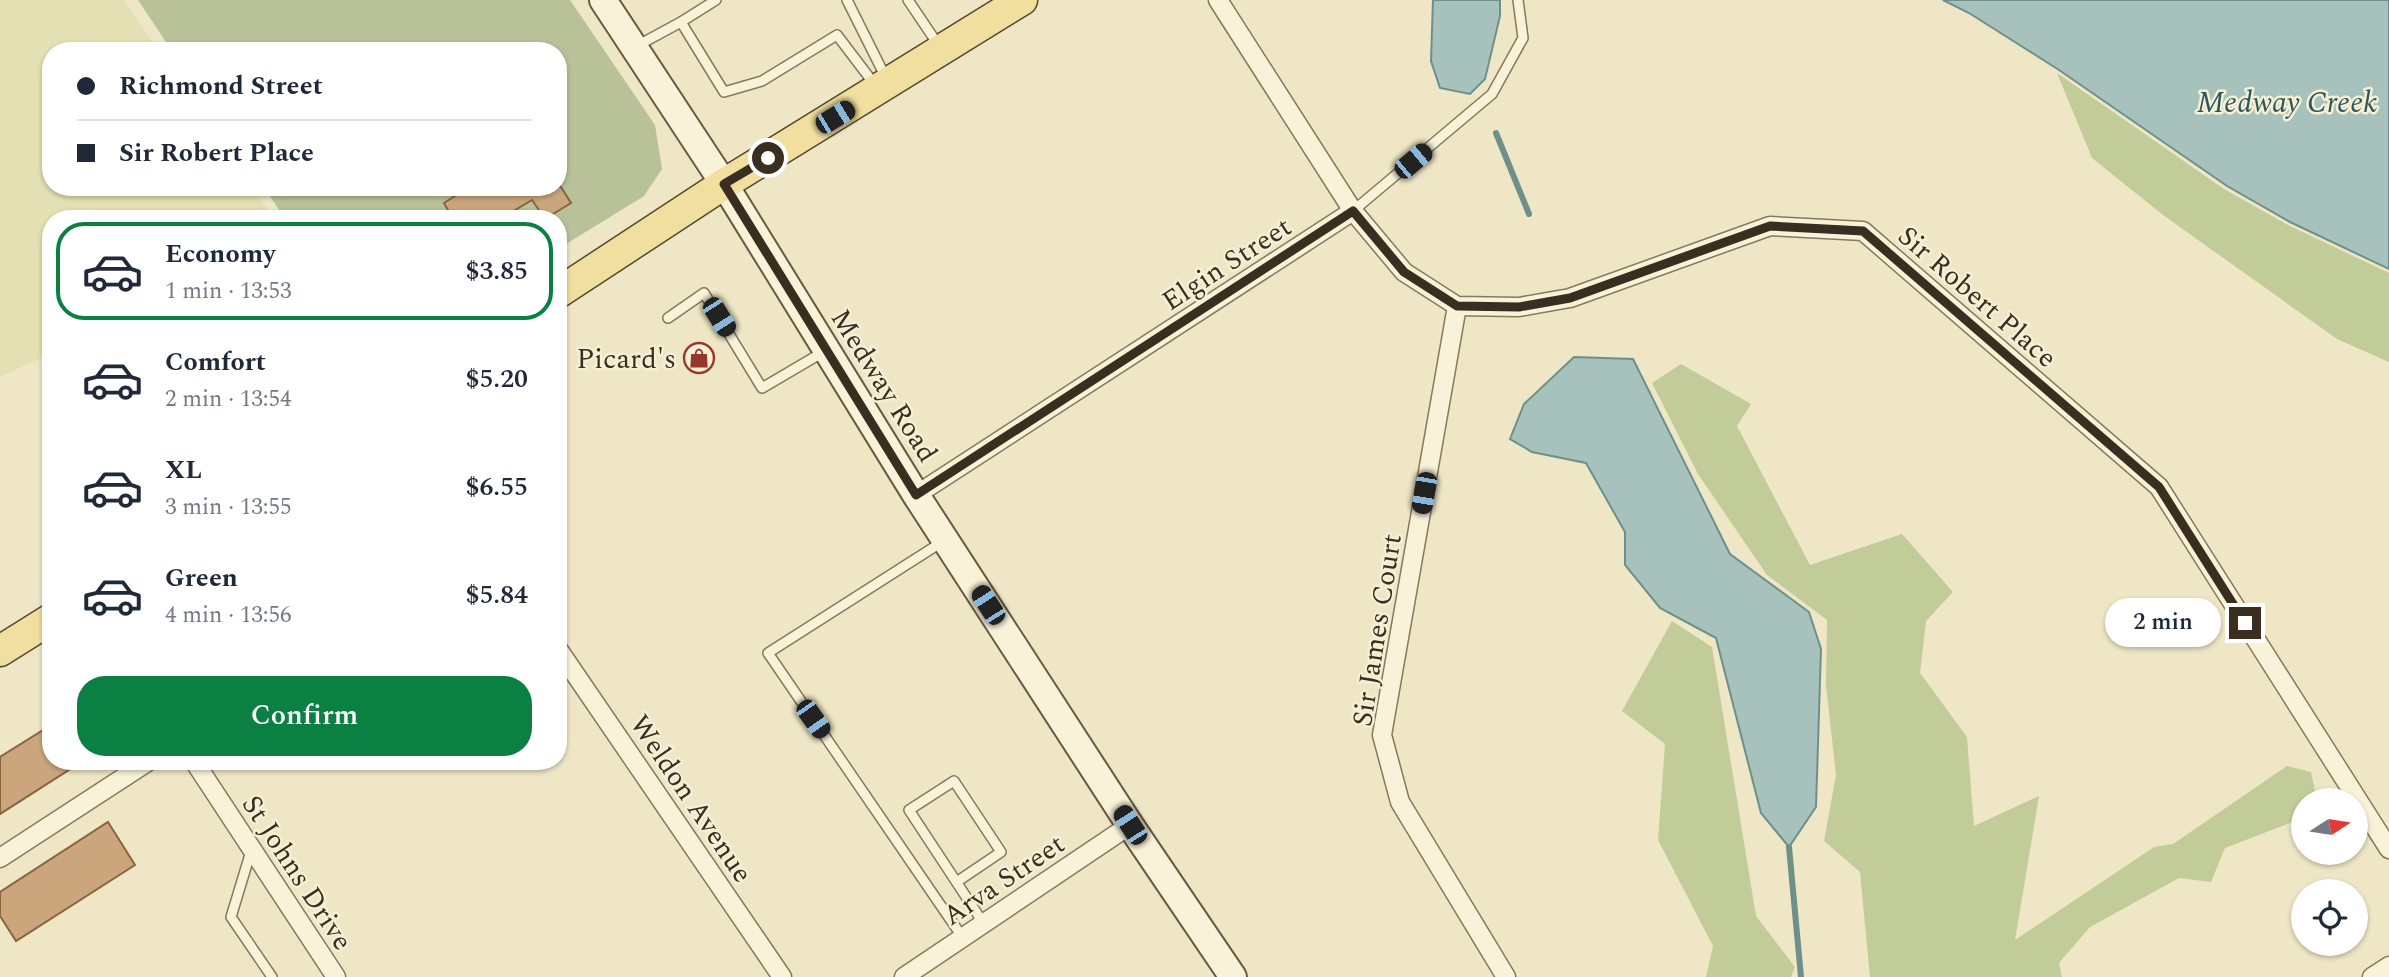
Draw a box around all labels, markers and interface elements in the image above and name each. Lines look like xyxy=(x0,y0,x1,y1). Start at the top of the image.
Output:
text: Richmond Street xyxy=(119,66,323,106)
water label: Medway Creek xyxy=(2197,80,2377,126)
car xyxy=(812,97,859,137)
text: Sir Robert Place xyxy=(119,133,314,173)
car xyxy=(1391,139,1436,183)
route start xyxy=(752,142,784,174)
street label: Elgin Street xyxy=(1153,206,1300,322)
street label: Sir Robert Place xyxy=(1888,215,2066,379)
text: Economy xyxy=(165,234,275,274)
icon: car xyxy=(81,240,144,303)
text: $3.85 xyxy=(465,251,528,291)
text: 1 min · 13:53 xyxy=(165,274,292,309)
car xyxy=(699,294,740,340)
street label: Medway Road xyxy=(819,301,948,471)
place label: Picard's xyxy=(576,338,676,381)
shop icon: Picard's xyxy=(682,341,716,375)
text: Comfort xyxy=(165,342,266,382)
icon: car xyxy=(81,348,144,411)
text: $5.20 xyxy=(465,359,528,399)
text: 2 min · 13:54 xyxy=(165,382,292,417)
text: XL xyxy=(165,450,202,490)
icon: car xyxy=(81,456,144,519)
text: $6.55 xyxy=(465,467,528,507)
car xyxy=(1411,470,1438,516)
text: 3 min · 13:55 xyxy=(165,490,292,525)
street label: Sir James Court xyxy=(1341,531,1414,730)
text: Green xyxy=(165,558,238,598)
icon: car xyxy=(81,564,144,627)
text: $5.84 xyxy=(465,575,528,615)
car xyxy=(968,582,1009,628)
text: 4 min · 13:56 xyxy=(165,598,292,633)
callout: 2 min xyxy=(2105,598,2220,648)
text: 2 min xyxy=(2133,605,2193,640)
route end xyxy=(2229,607,2261,639)
button: Confirm xyxy=(77,676,532,756)
car xyxy=(793,696,834,742)
street label: Weldon Avenue xyxy=(618,706,763,892)
street label: St Johns Drive xyxy=(230,787,363,959)
north arrow xyxy=(2291,788,2368,864)
map controls xyxy=(2291,788,2368,956)
car xyxy=(1110,802,1151,848)
street label: Arva Street xyxy=(934,823,1074,937)
button: locate xyxy=(2291,879,2368,956)

